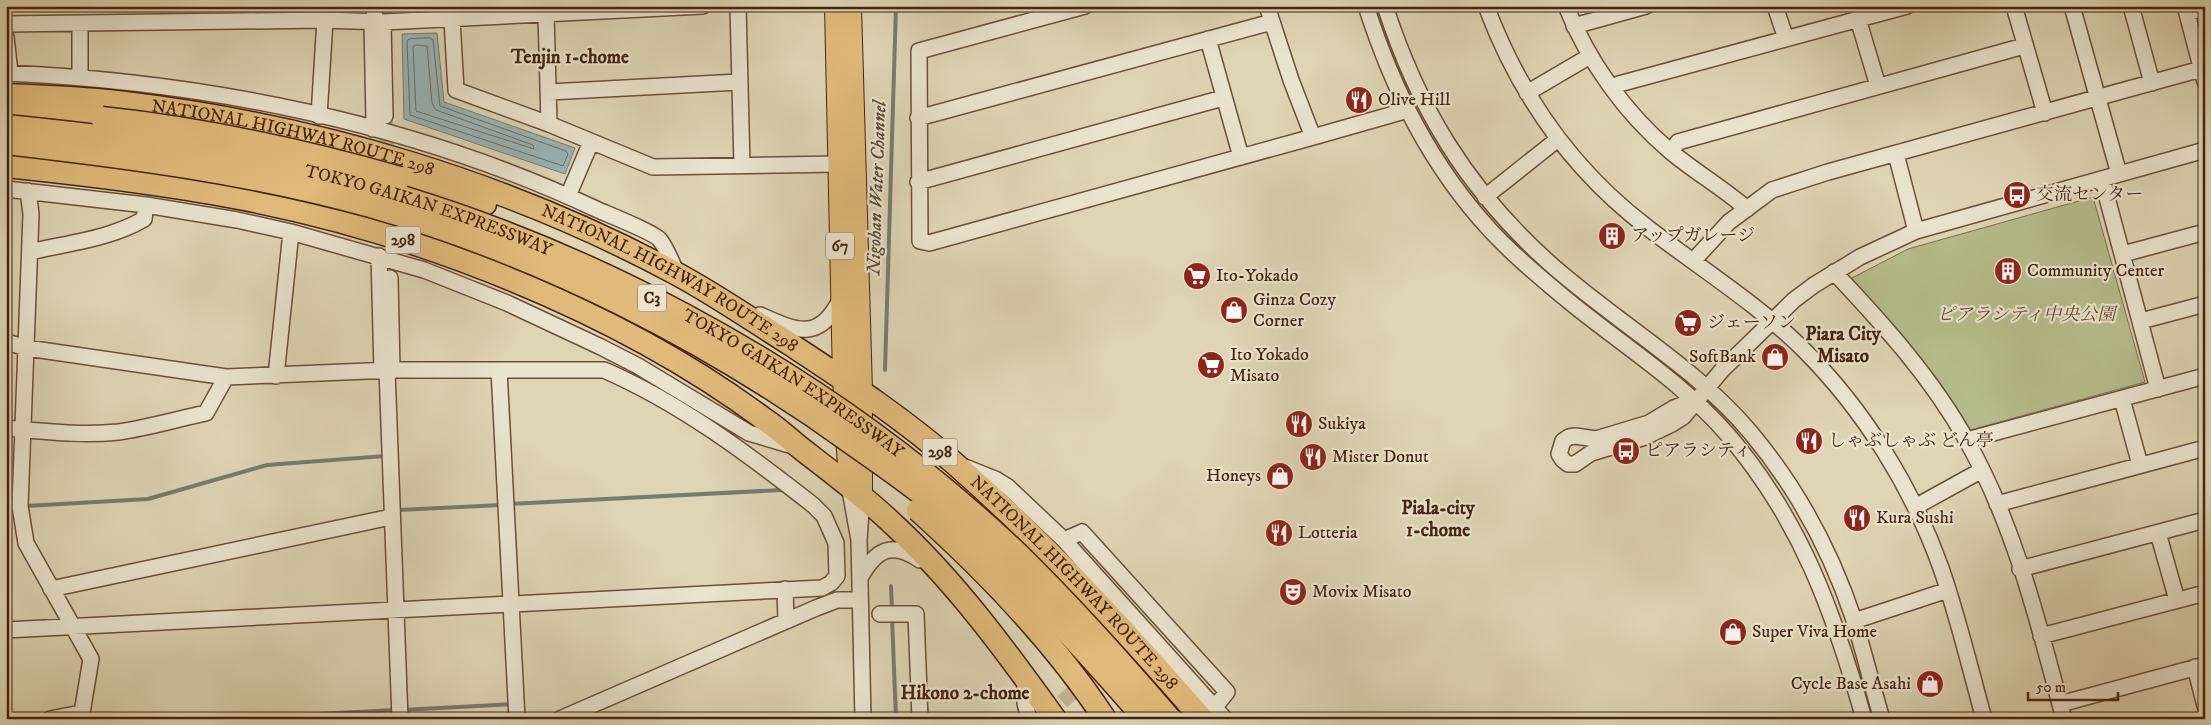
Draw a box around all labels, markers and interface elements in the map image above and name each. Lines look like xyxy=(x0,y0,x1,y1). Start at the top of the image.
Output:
district label: Tenjin 1-chome xyxy=(510,46,629,70)
restaurant icon: Olive Hill xyxy=(1344,85,1374,115)
place label: Olive Hill xyxy=(1378,89,1451,111)
street label: NATIONAL HIGHWAY ROUTE 298 xyxy=(150,96,437,181)
water label: Nigohan Water Channel xyxy=(862,98,892,277)
street label: TOKYO GAIKAN EXPRESSWAY xyxy=(302,160,556,262)
bus stop icon: 交流センター xyxy=(2002,180,2032,210)
place label: 交流センター xyxy=(2036,184,2143,206)
street label: NATIONAL HIGHWAY ROUTE 298 xyxy=(538,200,802,357)
building icon: アップガレージ xyxy=(1597,221,1627,251)
place label: アップガレージ xyxy=(1631,225,1755,247)
road number: 298 xyxy=(386,226,420,254)
road number: 67 xyxy=(826,232,854,260)
building icon: Community Center xyxy=(1993,256,2023,286)
place label: Community Center xyxy=(2027,260,2164,282)
supermarket icon: Ito-Yokado xyxy=(1182,261,1212,291)
place label: Ito-Yokado xyxy=(1216,265,1298,287)
road number: C3 xyxy=(638,284,666,312)
place label: Ginza Cozy Corner xyxy=(1253,289,1336,332)
shop icon: Ginza Cozy Corner xyxy=(1219,295,1249,325)
park label: ピアラシティ中央公園 xyxy=(1937,304,2118,326)
street label: TOKYO GAIKAN EXPRESSWAY xyxy=(678,305,908,464)
supermarket icon: ジェーソン xyxy=(1673,308,1703,338)
place label: ジェーソン xyxy=(1707,312,1796,334)
district label: Piara City Misato xyxy=(1805,323,1882,368)
shop icon: SoftBank xyxy=(1760,342,1790,372)
place label: Ito Yokado Misato xyxy=(1230,344,1309,387)
place label: SoftBank xyxy=(1689,346,1756,368)
supermarket icon: Ito Yokado Misato xyxy=(1196,350,1226,380)
restaurant icon: Sukiya xyxy=(1284,409,1314,439)
place label: Sukiya xyxy=(1318,413,1366,435)
restaurant icon: しゃぶしゃぶ どん亭 xyxy=(1794,426,1824,456)
place label: しゃぶしゃぶ どん亭 xyxy=(1828,430,1994,452)
bus stop icon: ピアラシティ xyxy=(1611,436,1641,466)
road number: 298 xyxy=(922,438,958,466)
place label: ピアラシティ xyxy=(1645,440,1752,462)
restaurant icon: Mister Donut xyxy=(1298,442,1328,472)
place label: Mister Donut xyxy=(1332,446,1429,468)
shop icon: Honeys xyxy=(1265,461,1295,491)
place label: Honeys xyxy=(1206,465,1261,487)
street label: NATIONAL HIGHWAY ROUTE 298 xyxy=(965,471,1182,694)
district label: Piala-city 1-chome xyxy=(1401,497,1476,542)
restaurant icon: Kura Sushi xyxy=(1842,503,1872,533)
place label: Kura Sushi xyxy=(1876,507,1954,529)
restaurant icon: Lotteria xyxy=(1264,518,1294,548)
place label: Lotteria xyxy=(1298,522,1358,544)
theatre icon: Movix Misato xyxy=(1278,577,1308,607)
place label: Movix Misato xyxy=(1312,581,1412,603)
shop icon: Super Viva Home xyxy=(1718,617,1748,647)
place label: Super Viva Home xyxy=(1752,621,1877,643)
shop icon: Cycle Base Asahi xyxy=(1915,669,1945,699)
scale bar xyxy=(2028,670,2118,702)
place label: Cycle Base Asahi xyxy=(1791,673,1911,695)
text: 50 m xyxy=(2036,678,2066,697)
district label: Hikono 2-chome xyxy=(901,682,1030,705)

